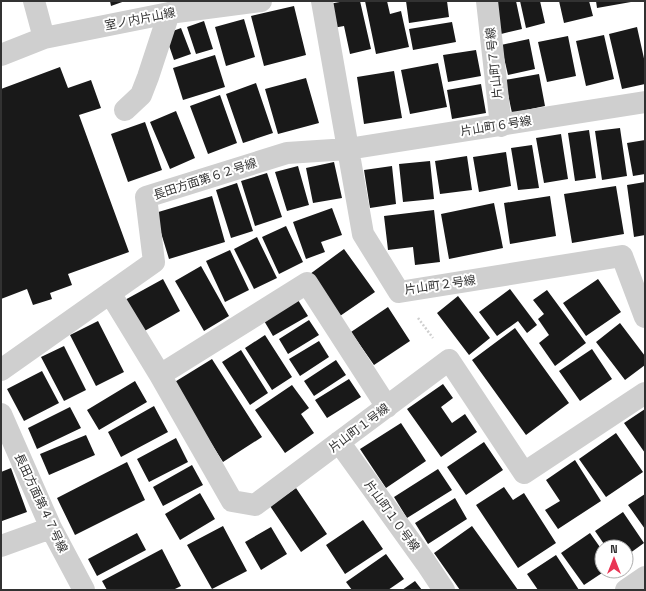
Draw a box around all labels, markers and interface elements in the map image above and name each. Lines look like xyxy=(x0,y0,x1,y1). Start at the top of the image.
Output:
street label: 室ノ内片山線 xyxy=(103,4,177,34)
street label: 片山町７号線 xyxy=(482,26,506,100)
street label: 片山町６号線 xyxy=(459,112,533,140)
street label: 長田方面第６２号線 xyxy=(151,155,259,203)
street label: 片山町２号線 xyxy=(403,272,477,298)
street label: 片山町１号線 xyxy=(325,400,393,456)
street label: 長田方面第４７号線 xyxy=(11,451,71,555)
street label: 片山町１０号線 xyxy=(361,477,423,555)
north arrow xyxy=(594,539,634,579)
text: N xyxy=(610,542,618,556)

